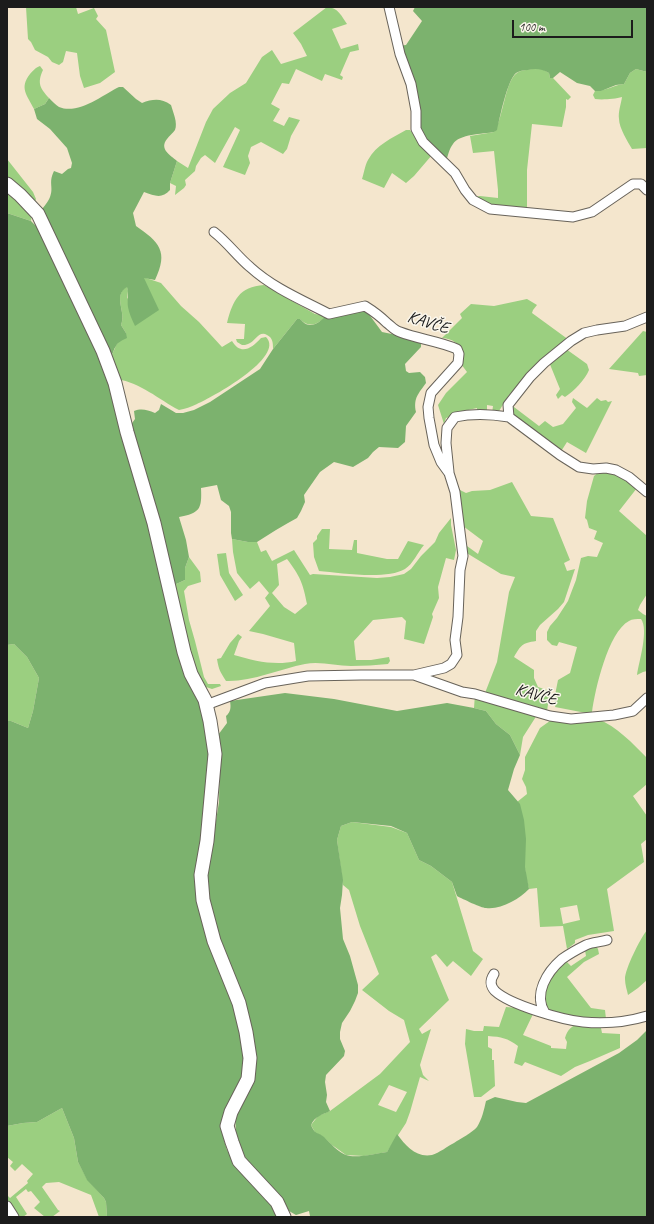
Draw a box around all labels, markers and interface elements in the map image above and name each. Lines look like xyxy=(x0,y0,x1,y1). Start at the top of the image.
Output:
scale bar xyxy=(514,12,635,38)
text: 100 m xyxy=(519,19,545,35)
street label: KAVČE xyxy=(405,307,451,339)
street label: KAVČE xyxy=(513,680,559,710)

